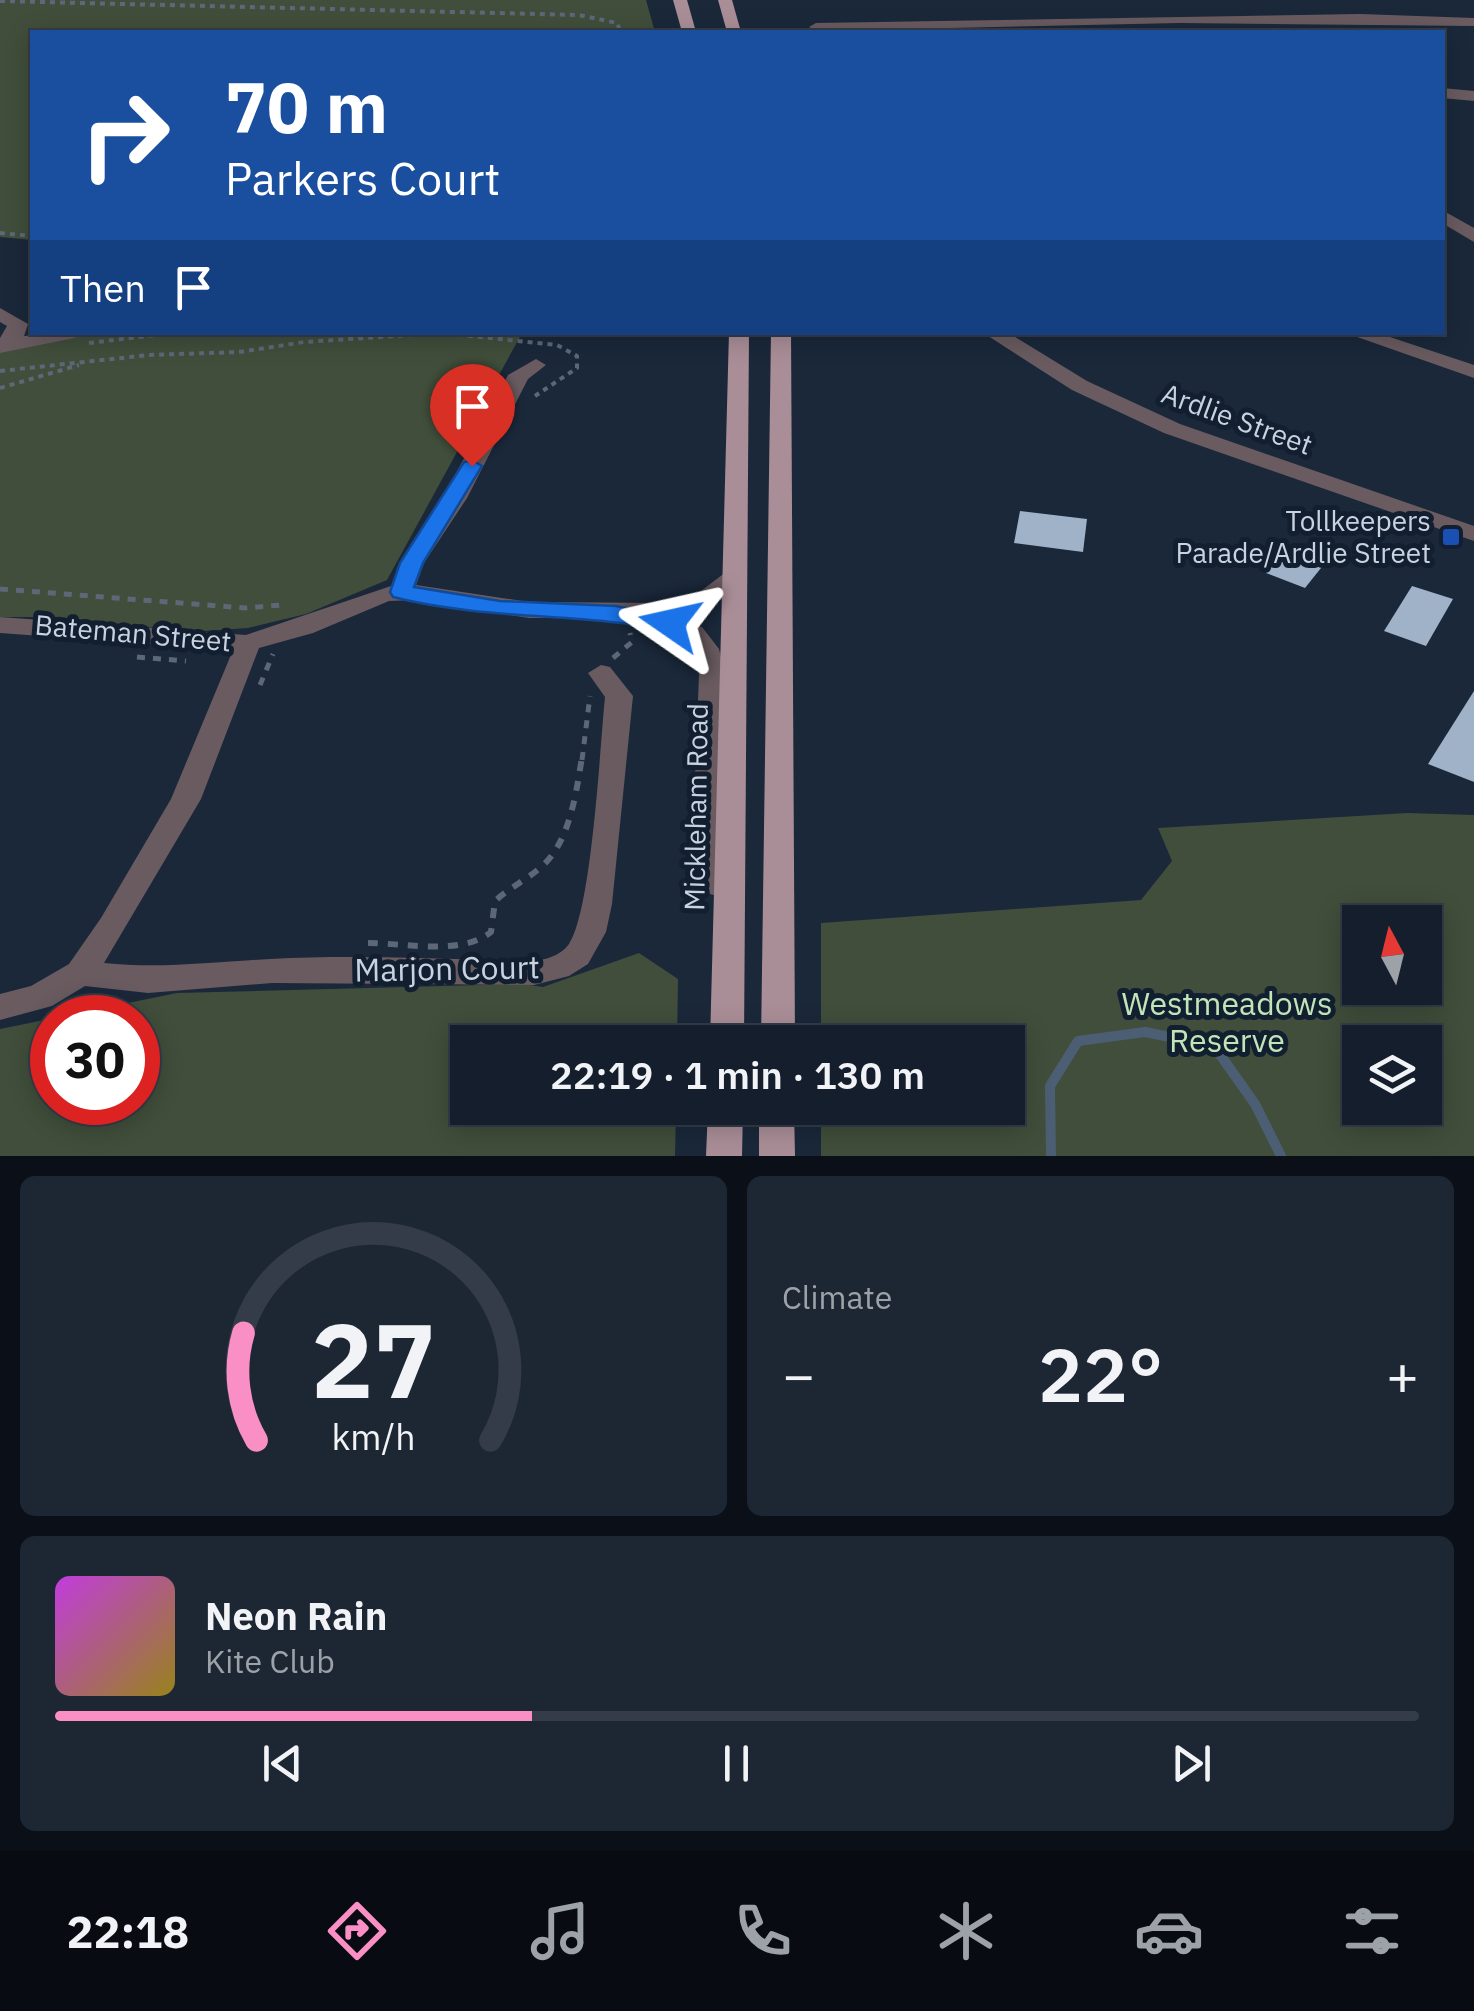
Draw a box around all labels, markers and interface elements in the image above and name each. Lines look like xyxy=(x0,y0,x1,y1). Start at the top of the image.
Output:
text: 70 m xyxy=(225,61,388,152)
icon: right xyxy=(60,70,190,200)
text: Parkers Court xyxy=(225,149,500,207)
icon: arrive xyxy=(166,260,221,315)
text: Then xyxy=(60,263,146,312)
pin xyxy=(430,364,515,467)
street label: Ardlie Street xyxy=(1157,374,1318,463)
icon: arrive xyxy=(445,379,500,434)
place label: Tollkeepers Parade/Ardlie Street xyxy=(1175,502,1431,571)
marker: Tollkeepers Parade/Ardlie Street xyxy=(1440,526,1462,548)
position arrow xyxy=(618,571,722,675)
street label: Bateman Street xyxy=(33,605,233,660)
street label: Mickleham Road xyxy=(675,703,716,911)
north arrow xyxy=(1342,905,1442,1005)
map controls xyxy=(1342,905,1442,1125)
street label: Marjon Court xyxy=(354,945,540,991)
park label: Westmeadows Reserve xyxy=(1121,982,1333,1061)
speed limit sign: 30 xyxy=(30,995,160,1125)
button: layers xyxy=(1342,1025,1442,1125)
text: 22:19 · 1 min · 130 m xyxy=(550,1050,925,1099)
text: Climate xyxy=(782,1276,892,1318)
text: 27 xyxy=(311,1291,436,1427)
text: 22° xyxy=(1038,1325,1163,1423)
text: − xyxy=(782,1339,815,1410)
text: + xyxy=(1386,1339,1419,1410)
text: km/h xyxy=(331,1413,416,1460)
text: Neon Rain xyxy=(205,1591,387,1640)
text: Kite Club xyxy=(205,1640,335,1682)
icon: previous xyxy=(255,1736,310,1791)
icon: pause xyxy=(709,1736,764,1791)
icon: next xyxy=(1164,1736,1219,1791)
icon: directions xyxy=(322,1896,392,1966)
icon: music xyxy=(525,1896,595,1966)
icon: phone xyxy=(728,1896,798,1966)
icon: climate xyxy=(931,1896,1001,1966)
icon: car xyxy=(1134,1896,1204,1966)
icon: filters xyxy=(1337,1896,1407,1966)
text: 22:18 xyxy=(67,1902,189,1960)

